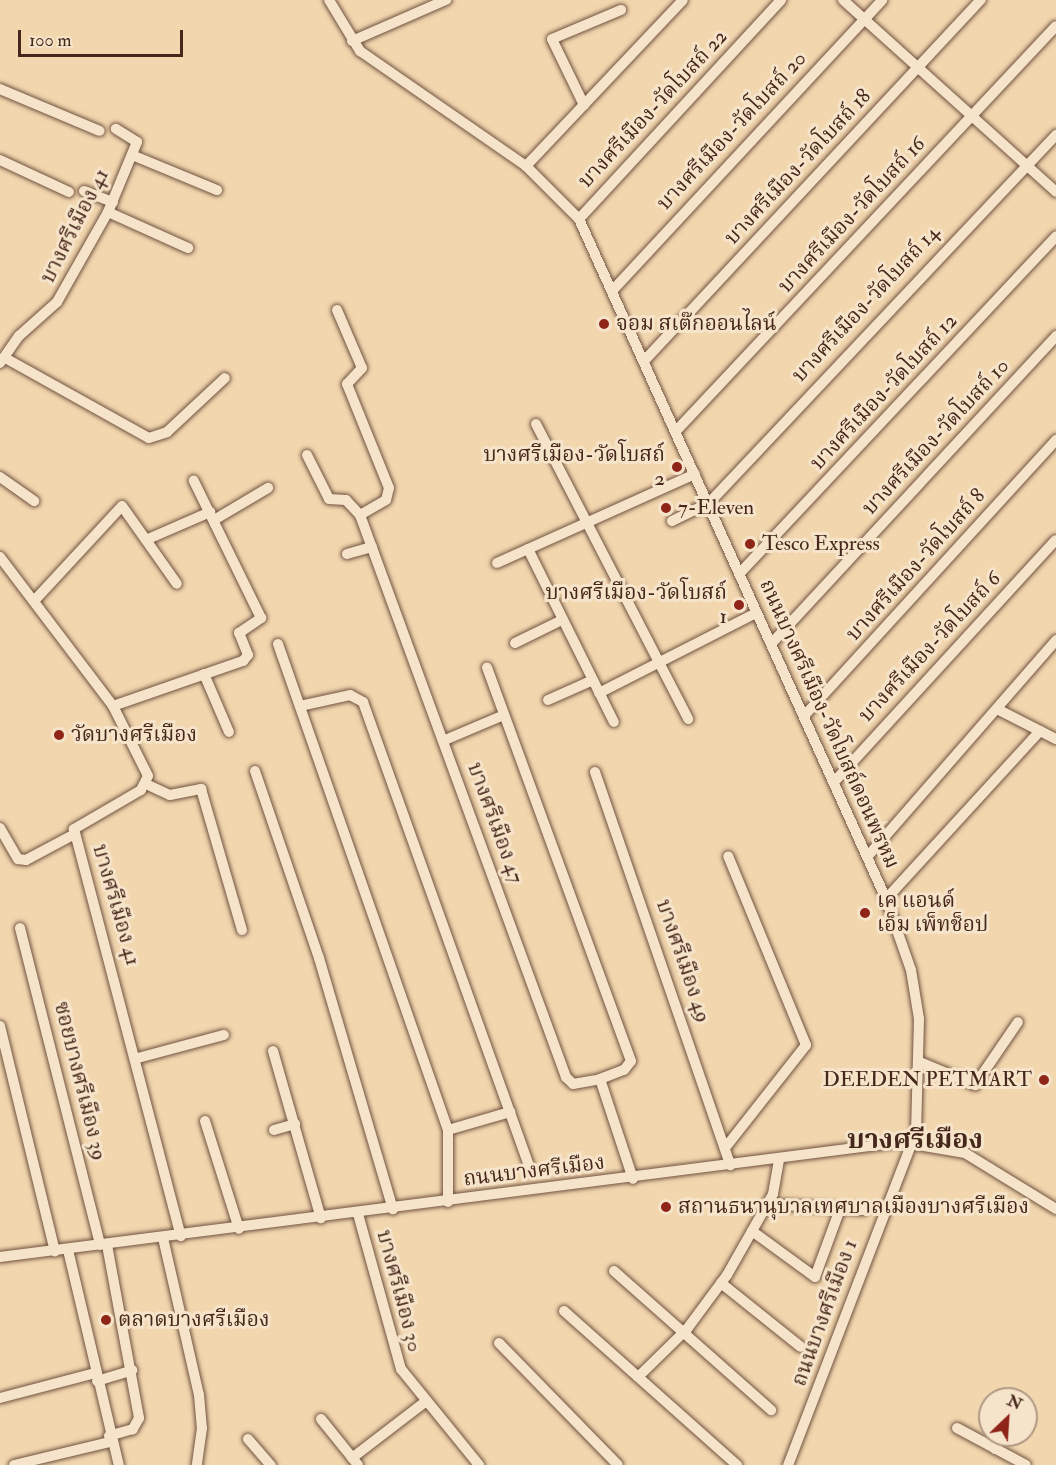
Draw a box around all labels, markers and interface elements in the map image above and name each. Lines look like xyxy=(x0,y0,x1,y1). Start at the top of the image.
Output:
scale bar xyxy=(21,18,186,56)
street label: บางศรีเมือง-วัดโบสถ์ 22 xyxy=(573,25,733,193)
text: 100 m xyxy=(29,29,72,52)
street label: บางศรีเมือง-วัดโบสถ์ 20 xyxy=(652,47,812,215)
street label: บางศรีเมือง-วัดโบสถ์ 18 xyxy=(719,84,877,250)
street label: บางศรีเมือง-วัดโบสถ์ 16 xyxy=(773,132,931,298)
street label: บางศรีเมือง 41 xyxy=(35,165,115,287)
street label: บางศรีเมือง-วัดโบสถ์ 14 xyxy=(787,221,945,387)
street label: บางศรีเมือง-วัดโบสถ์ 12 xyxy=(805,309,963,475)
place label: จอม สเต๊กออนไลน์ xyxy=(616,311,777,337)
marker: จอม สเต๊กออนไลน์ xyxy=(597,317,611,331)
street label: บางศรีเมือง-วัดโบสถ์ 10 xyxy=(857,354,1015,520)
place label: บางศรีเมือง-วัดโบสถ์ 2 xyxy=(483,442,665,492)
marker: บางศรีเมือง-วัดโบสถ์ 2 xyxy=(670,460,684,474)
street label: บางศรีเมือง-วัดโบสถ์ 8 xyxy=(841,484,991,646)
place label: 7-Eleven xyxy=(678,495,754,521)
marker: 7-Eleven xyxy=(659,501,673,515)
place label: Tesco Express xyxy=(762,531,880,557)
marker: Tesco Express xyxy=(743,537,757,551)
street label: บางศรีเมือง-วัดโบสถ์ 6 xyxy=(854,567,1006,727)
street label: ถนนบางศรีเมือง-วัดโบสถ์ดอนพรหม xyxy=(754,575,904,873)
place label: บางศรีเมือง-วัดโบสถ์ 1 xyxy=(545,580,727,630)
marker: บางศรีเมือง-วัดโบสถ์ 1 xyxy=(732,598,746,612)
place label: วัดบางศรีเมือง xyxy=(71,722,197,748)
marker: วัดบางศรีเมือง xyxy=(52,728,66,742)
street label: บางศรีเมือง 47 xyxy=(462,759,528,887)
street label: บางศรีเมือง 41 xyxy=(87,841,145,969)
place label: เค แอนด์ เอ็ม เพ็ทช็อป xyxy=(877,888,988,938)
street label: บางศรีเมือง 49 xyxy=(650,896,716,1026)
marker: เค แอนด์ เอ็ม เพ็ทช็อป xyxy=(858,906,872,920)
street label: ซอยบางศรีเมือง 39 xyxy=(48,999,112,1163)
place label: DEEDEN PETMART xyxy=(823,1067,1032,1093)
marker: DEEDEN PETMART xyxy=(1037,1073,1051,1087)
district label: บางศรีเมือง xyxy=(847,1124,983,1156)
street label: ถนนบางศรีเมือง xyxy=(462,1150,606,1192)
place label: สถานธนานุบาลเทศบาลเมืองบางศรีเมือง xyxy=(678,1194,1029,1220)
marker: สถานธนานุบาลเทศบาลเมืองบางศรีเมือง xyxy=(659,1200,673,1214)
street label: บางศรีเมือง 30 xyxy=(371,1227,427,1355)
street label: ถนนบางศรีเมือง 1 xyxy=(787,1236,863,1390)
place label: ตลาดบางศรีเมือง xyxy=(118,1307,269,1333)
marker: ตลาดบางศรีเมือง xyxy=(99,1313,113,1327)
north arrow xyxy=(978,1387,1038,1447)
text: N xyxy=(1004,1390,1025,1415)

